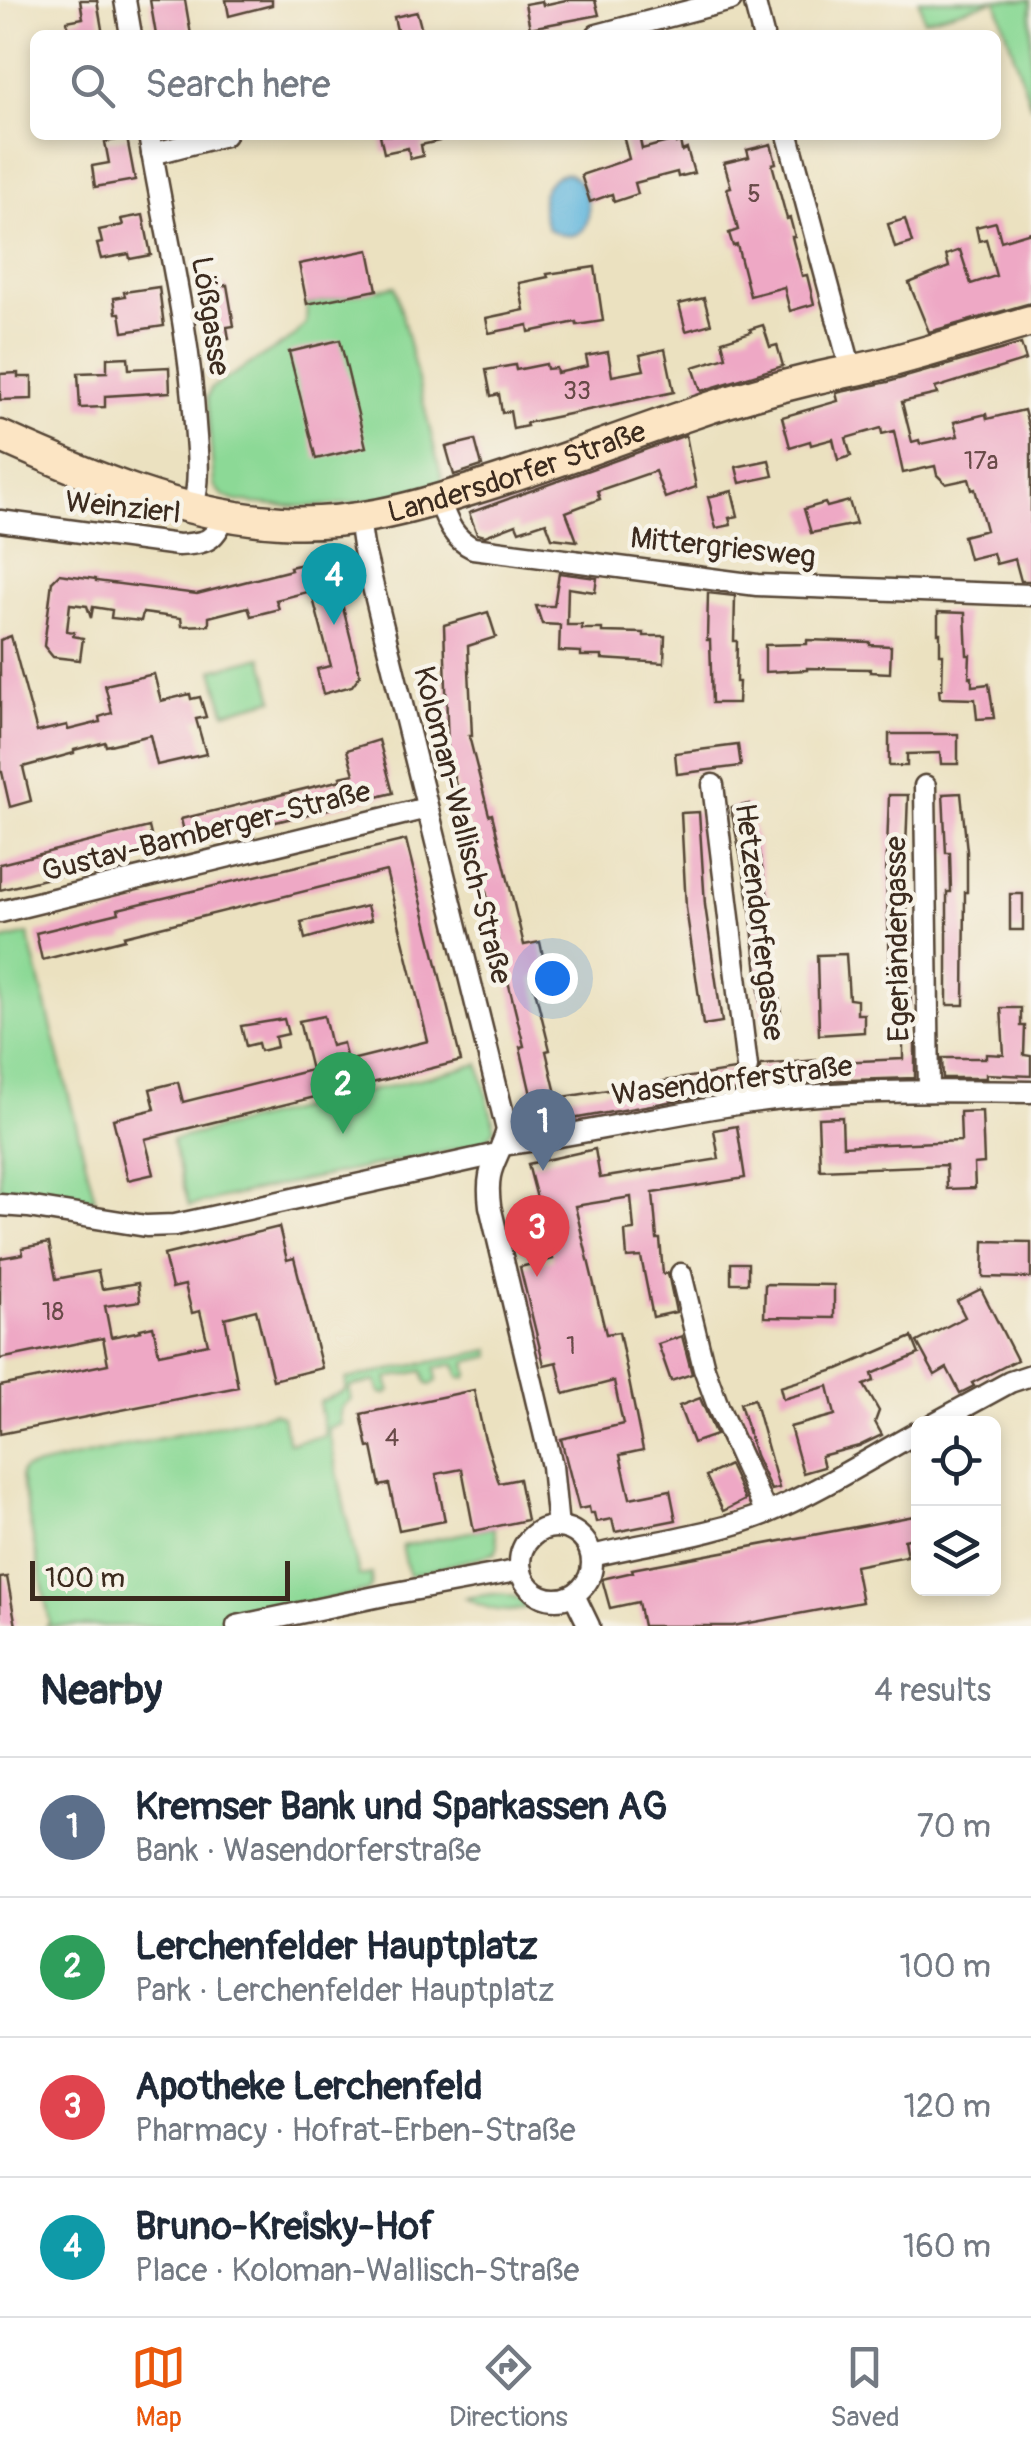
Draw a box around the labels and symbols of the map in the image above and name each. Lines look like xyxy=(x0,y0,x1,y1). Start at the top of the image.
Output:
house number: 5 xyxy=(747,179,761,210)
street label: Lößgasse xyxy=(183,254,238,379)
house number: 33 xyxy=(563,376,591,407)
street label: Landersdorfer Straße xyxy=(384,413,651,531)
house number: 17a xyxy=(964,446,998,477)
street label: Weinzierl xyxy=(63,483,183,532)
street label: Mittergriesweg xyxy=(628,519,817,576)
pin: 4 xyxy=(302,542,366,625)
street label: Koloman-Wallisch-Straße xyxy=(405,662,520,988)
street label: Gustav-Bamberger-Straße xyxy=(38,773,374,890)
street label: Hetzendorfergasse xyxy=(727,801,792,1043)
street label: Egerländergasse xyxy=(877,836,918,1042)
your location xyxy=(527,953,578,1004)
street label: Wasendorferstraße xyxy=(610,1047,855,1114)
pin: 2 xyxy=(310,1052,376,1134)
pin: 1 xyxy=(510,1088,576,1171)
pin: 3 xyxy=(504,1194,570,1277)
house number: 18 xyxy=(42,1297,64,1328)
house number: 1 xyxy=(566,1331,576,1362)
house number: 4 xyxy=(385,1423,399,1454)
scale bar xyxy=(30,1556,290,1600)

